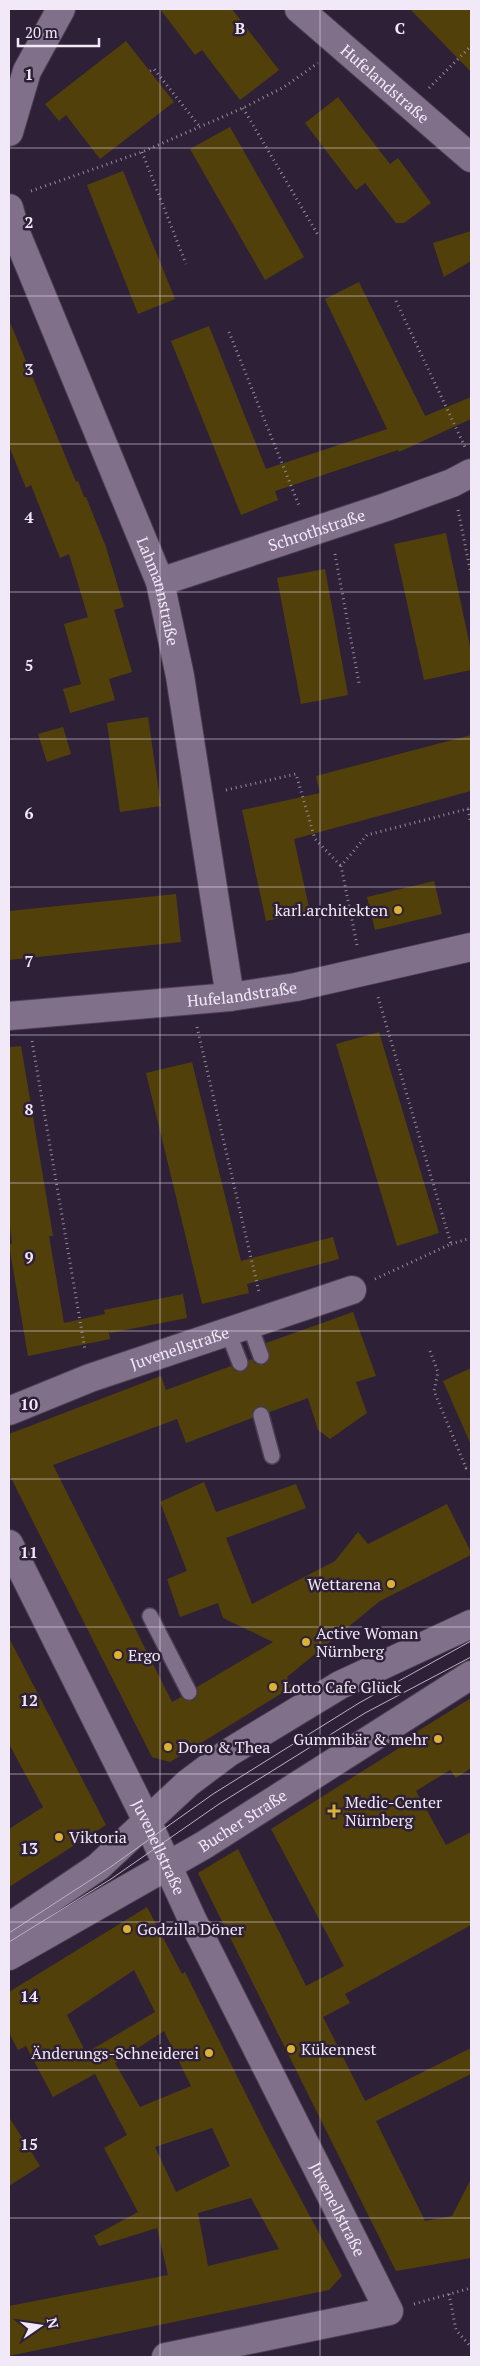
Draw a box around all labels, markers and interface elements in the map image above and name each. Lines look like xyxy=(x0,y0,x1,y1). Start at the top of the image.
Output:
scale bar xyxy=(18,15,99,47)
text: B xyxy=(235,17,245,39)
text: C xyxy=(395,17,405,39)
text: 20 m xyxy=(25,22,58,42)
street label: Hufelandstraße xyxy=(336,39,434,128)
text: 1 xyxy=(24,63,34,85)
text: 2 xyxy=(24,211,34,233)
text: 3 xyxy=(24,358,34,380)
street label: Schrothstraße xyxy=(265,504,368,556)
text: 4 xyxy=(24,506,34,528)
street label: Lahmannstraße xyxy=(132,534,184,648)
text: 5 xyxy=(24,654,34,676)
text: 6 xyxy=(24,802,34,824)
place label: karl.architekten xyxy=(275,899,388,921)
marker: karl.architekten xyxy=(392,904,404,916)
text: 7 xyxy=(24,950,34,972)
street label: Hufelandstraße xyxy=(186,976,298,1012)
text: 8 xyxy=(24,1098,34,1120)
text: 9 xyxy=(24,1246,34,1268)
street label: Juvenellstraße xyxy=(127,1321,232,1375)
text: 10 xyxy=(20,1393,38,1415)
text: 11 xyxy=(20,1541,38,1563)
place label: Wettarena xyxy=(307,1573,381,1595)
marker: Wettarena xyxy=(385,1578,397,1590)
place label: Active Woman Nürnberg xyxy=(316,1622,419,1662)
marker: Active Woman Nürnberg xyxy=(300,1636,312,1648)
place label: Ergo xyxy=(128,1644,161,1666)
marker: Ergo xyxy=(112,1649,124,1661)
place label: Lotto Cafe Glück xyxy=(283,1676,402,1698)
marker: Lotto Cafe Glück xyxy=(267,1681,279,1693)
text: 12 xyxy=(20,1689,38,1711)
place label: Gummibär & mehr xyxy=(293,1728,429,1750)
marker: Gummibär & mehr xyxy=(432,1733,444,1745)
place label: Doro & Thea xyxy=(178,1736,270,1758)
marker: Doro & Thea xyxy=(162,1741,174,1753)
street label: Bucher Straße xyxy=(194,1784,291,1857)
place label: Medic-Center Nürnberg xyxy=(345,1791,443,1831)
street label: Juvenellstraße xyxy=(127,1795,190,1898)
marker: Medic-Center Nürnberg xyxy=(327,1804,341,1818)
place label: Viktoria xyxy=(69,1826,127,1848)
marker: Viktoria xyxy=(53,1831,65,1843)
text: 13 xyxy=(20,1837,38,1859)
place label: Godzilla Döner xyxy=(137,1918,245,1940)
marker: Godzilla Döner xyxy=(121,1923,133,1935)
text: 14 xyxy=(20,1985,38,2007)
place label: Kükennest xyxy=(301,2038,377,2060)
place label: Änderungs-Schneiderei xyxy=(31,2042,199,2064)
marker: Kükennest xyxy=(285,2043,297,2055)
marker: Änderungs-Schneiderei xyxy=(203,2047,215,2059)
text: 15 xyxy=(20,2133,38,2155)
street label: Juvenellstraße xyxy=(305,2158,371,2260)
north arrow xyxy=(15,2301,65,2351)
text: N xyxy=(43,2316,64,2331)

